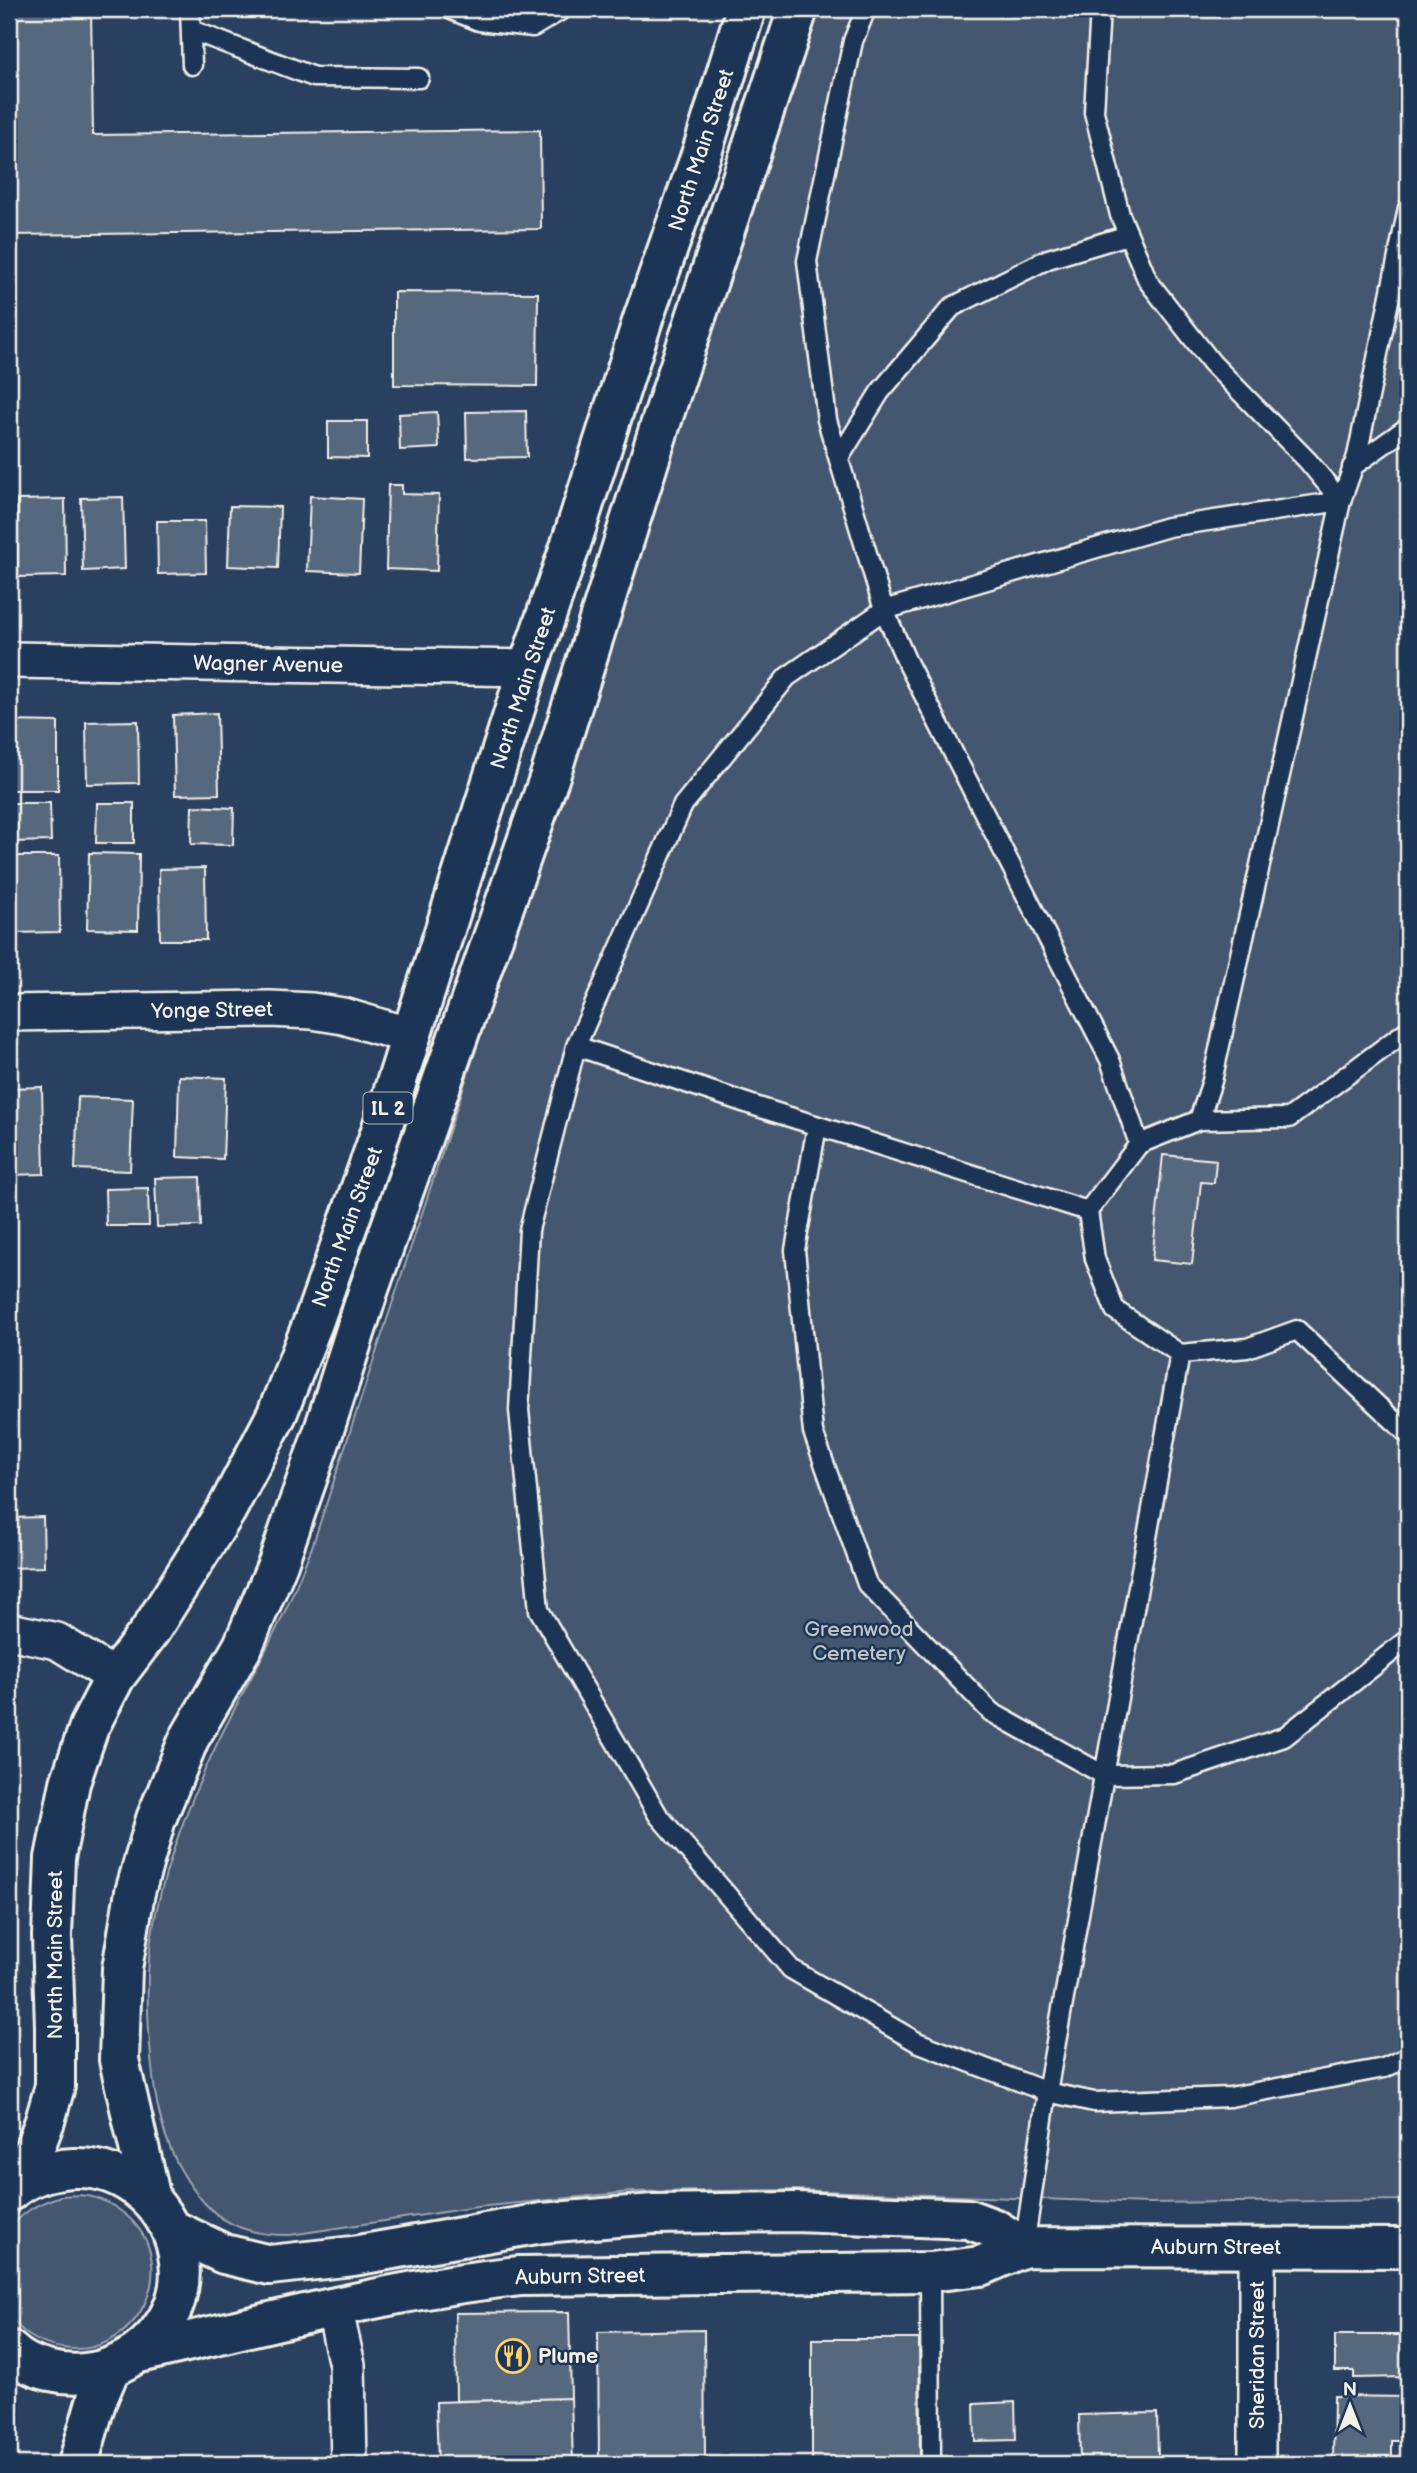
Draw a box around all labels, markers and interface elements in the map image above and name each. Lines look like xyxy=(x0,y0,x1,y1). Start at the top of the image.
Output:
street label: North Main Street xyxy=(663,65,740,234)
street label: North Main Street xyxy=(485,603,562,772)
street label: Wagner Avenue xyxy=(193,651,343,678)
street label: Yonge Street xyxy=(150,997,274,1024)
road number: IL 2 xyxy=(364,1092,412,1124)
street label: North Main Street xyxy=(307,1143,388,1311)
park label: Greenwood Cemetery xyxy=(804,1617,914,1666)
street label: North Main Street xyxy=(43,1870,68,2039)
street label: Auburn Street xyxy=(1151,2235,1282,2260)
street label: Auburn Street xyxy=(515,2263,646,2290)
street label: Sheridan Street xyxy=(1245,2280,1270,2429)
restaurant icon: Plume xyxy=(494,2337,532,2375)
place label: Plume xyxy=(538,2344,598,2369)
north arrow xyxy=(1316,2372,1386,2442)
text: N xyxy=(1343,2379,1357,2402)

